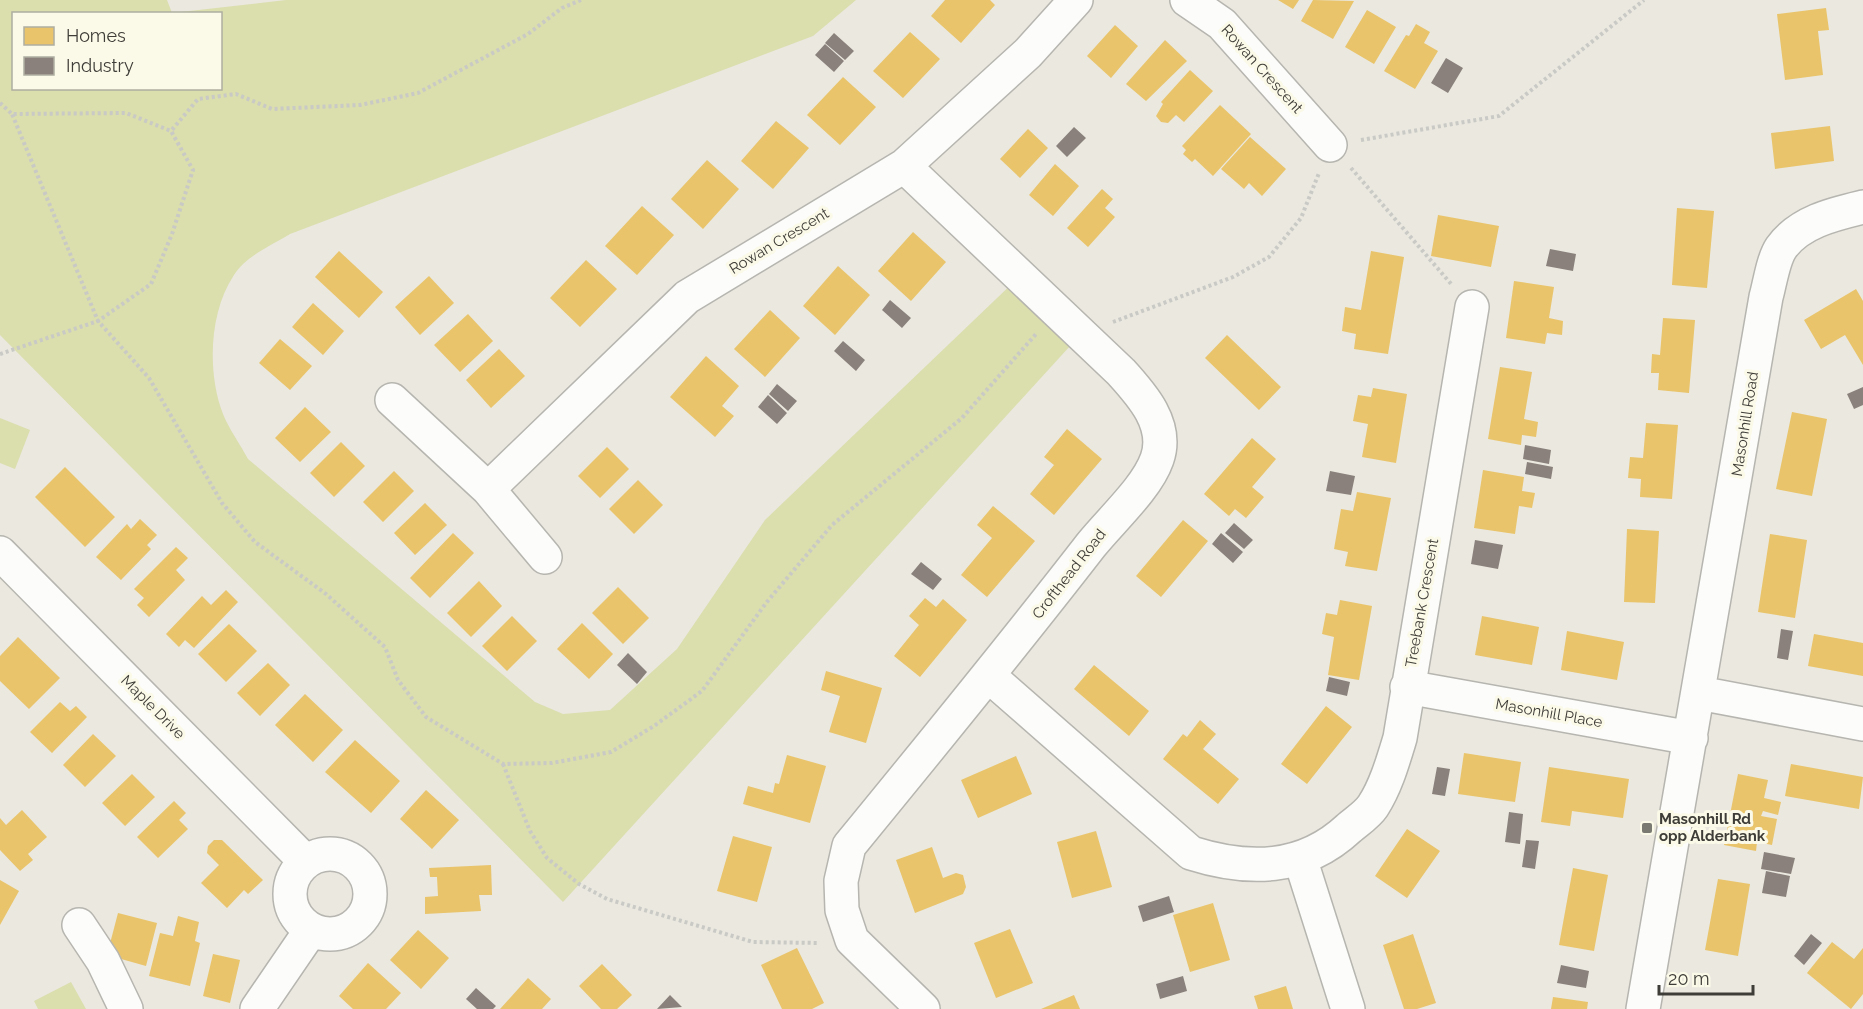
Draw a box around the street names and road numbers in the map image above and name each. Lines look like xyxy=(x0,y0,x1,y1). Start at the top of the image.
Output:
street label: Rowan Crescent xyxy=(1218,21,1306,117)
street label: Rowan Crescent xyxy=(726,204,832,278)
street label: Masonhill Road xyxy=(1728,370,1762,478)
street label: Crofthead Road xyxy=(1028,526,1110,622)
street label: Treebank Crescent xyxy=(1402,537,1442,669)
street label: Maple Drive xyxy=(117,671,189,743)
street label: Masonhill Place xyxy=(1494,695,1604,731)

